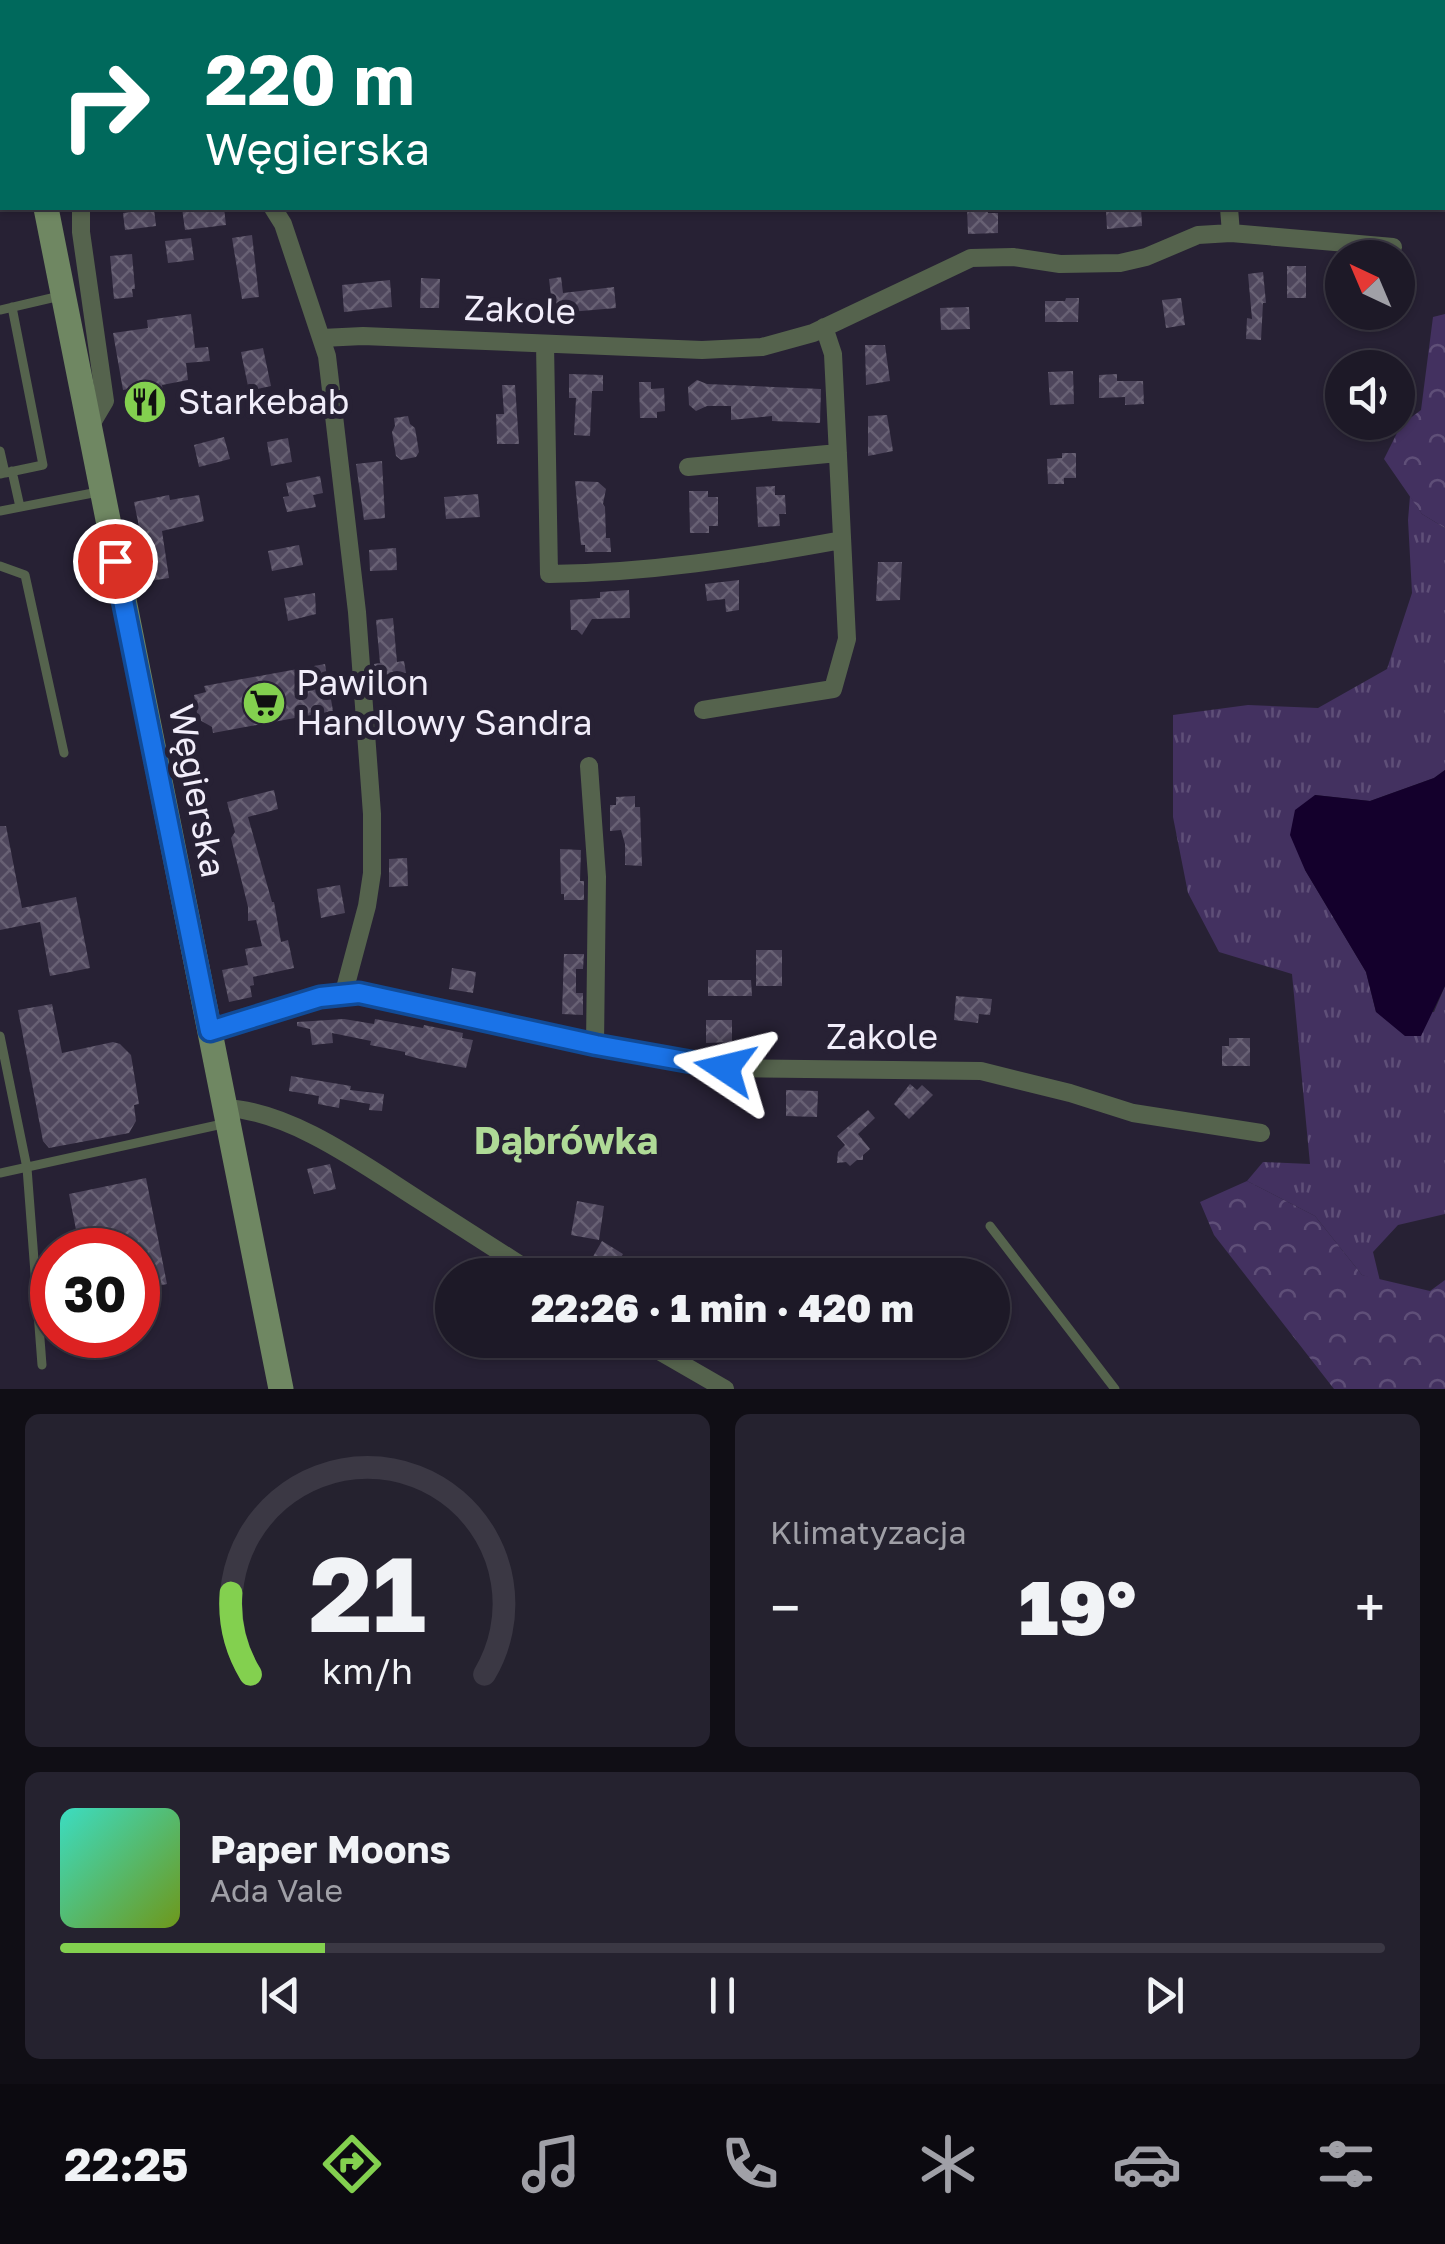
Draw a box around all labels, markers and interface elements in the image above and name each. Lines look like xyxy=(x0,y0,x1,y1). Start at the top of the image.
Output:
text: 220 m xyxy=(205,36,415,120)
icon: right xyxy=(40,40,170,170)
text: Węgierska xyxy=(205,121,430,175)
north arrow xyxy=(1325,240,1415,330)
map controls xyxy=(1325,240,1415,440)
street label: Zakole xyxy=(463,286,577,332)
button: sound xyxy=(1325,350,1415,440)
restaurant icon: Starkebab xyxy=(122,379,168,425)
place label: Starkebab xyxy=(178,380,349,422)
pin xyxy=(73,519,158,604)
icon: arrive xyxy=(88,534,143,589)
place label: Pawilon Handlowy Sandra xyxy=(296,661,593,743)
supermarket icon: Pawilon Handlowy Sandra xyxy=(241,680,287,726)
street label: Węgierska xyxy=(161,701,235,881)
street label: Zakole xyxy=(826,1015,938,1057)
position arrow xyxy=(673,1016,777,1120)
district label: Dąbrówka xyxy=(474,1117,658,1163)
speed limit sign: 30 xyxy=(30,1228,160,1358)
text: 22:26 · 1 min · 420 m xyxy=(531,1285,914,1330)
text: Klimatyzacja xyxy=(770,1513,967,1551)
text: 21 xyxy=(309,1530,426,1655)
text: 19° xyxy=(1019,1561,1136,1652)
text: − xyxy=(770,1574,800,1640)
text: + xyxy=(1355,1574,1385,1640)
text: km/h xyxy=(322,1649,413,1692)
text: Paper Moons xyxy=(210,1826,451,1871)
text: Ada Vale xyxy=(210,1871,343,1909)
icon: previous xyxy=(253,1968,308,2023)
icon: pause xyxy=(695,1968,750,2023)
icon: next xyxy=(1137,1968,1192,2023)
icon: directions xyxy=(317,2129,387,2199)
icon: music xyxy=(516,2129,586,2199)
icon: phone xyxy=(715,2129,785,2199)
icon: climate xyxy=(913,2129,983,2199)
icon: car xyxy=(1112,2129,1182,2199)
icon: filters xyxy=(1311,2129,1381,2199)
text: 22:25 xyxy=(64,2137,189,2191)

